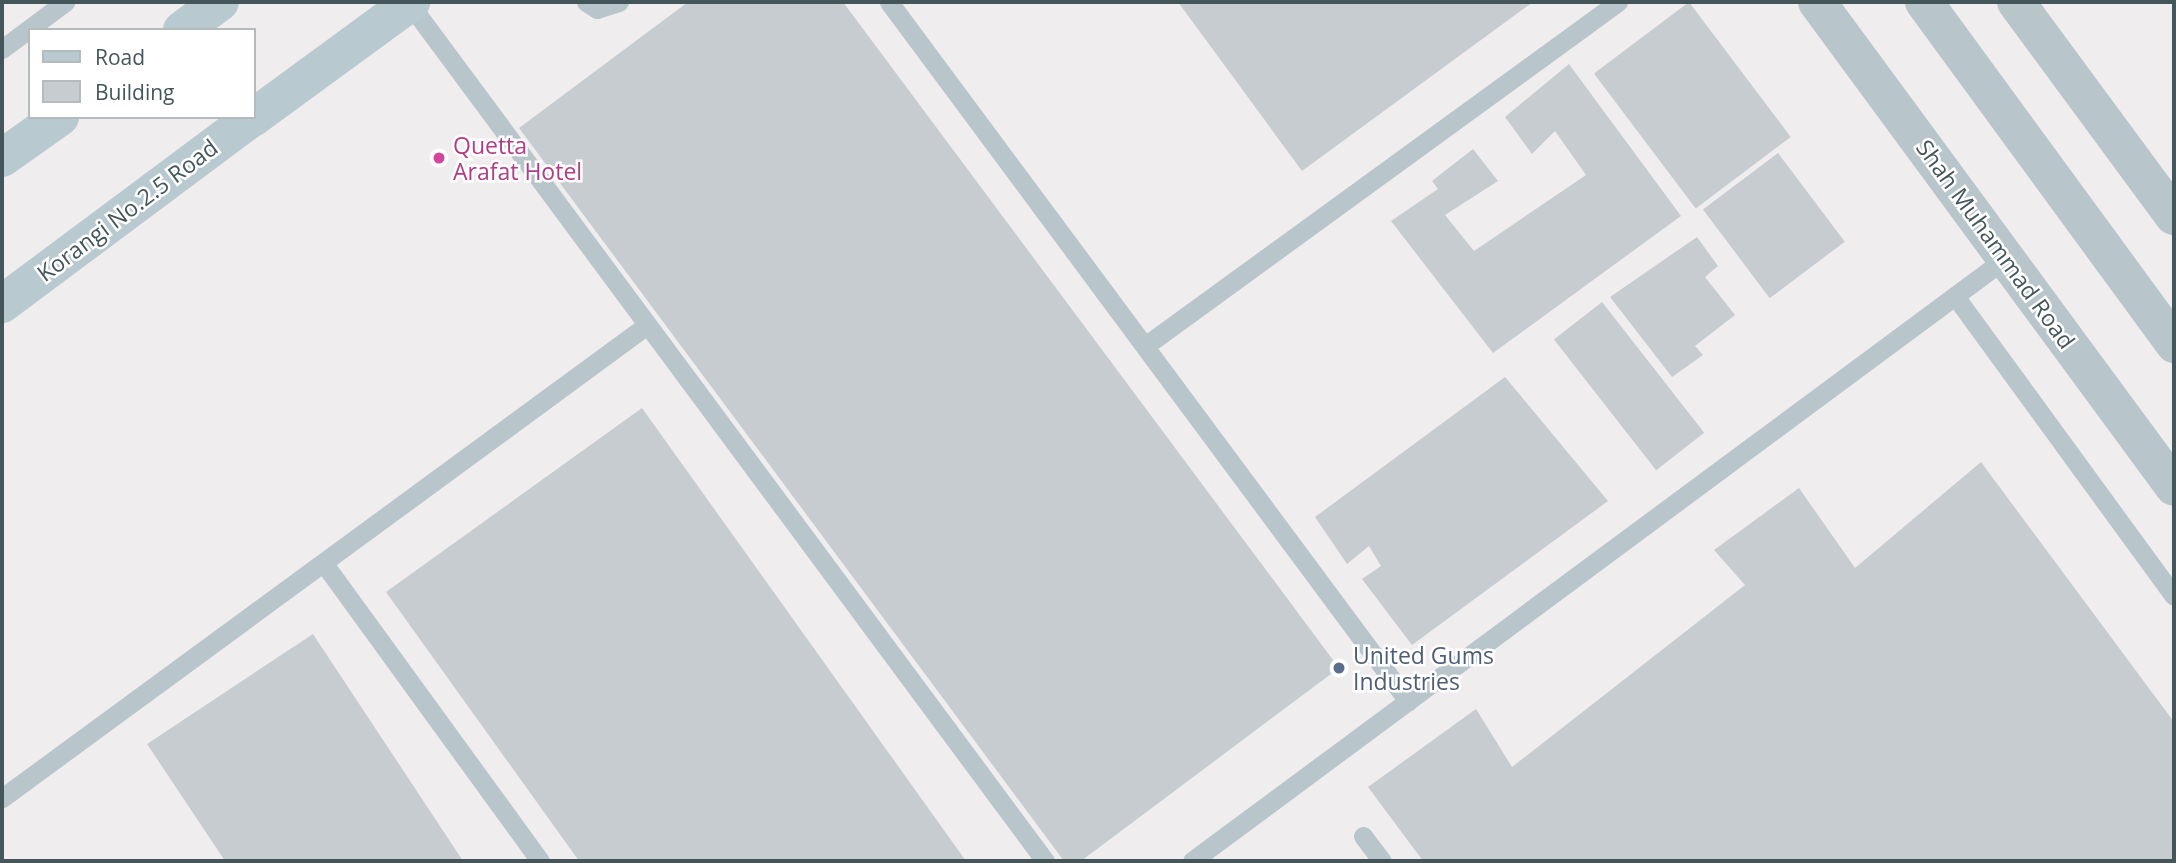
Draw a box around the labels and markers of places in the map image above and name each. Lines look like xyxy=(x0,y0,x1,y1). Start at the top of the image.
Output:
place label: Quetta Arafat Hotel xyxy=(453,131,582,185)
marker: Quetta Arafat Hotel xyxy=(431,150,447,166)
place label: United Gums Industries xyxy=(1353,641,1494,695)
marker: United Gums Industries xyxy=(1331,660,1347,676)

